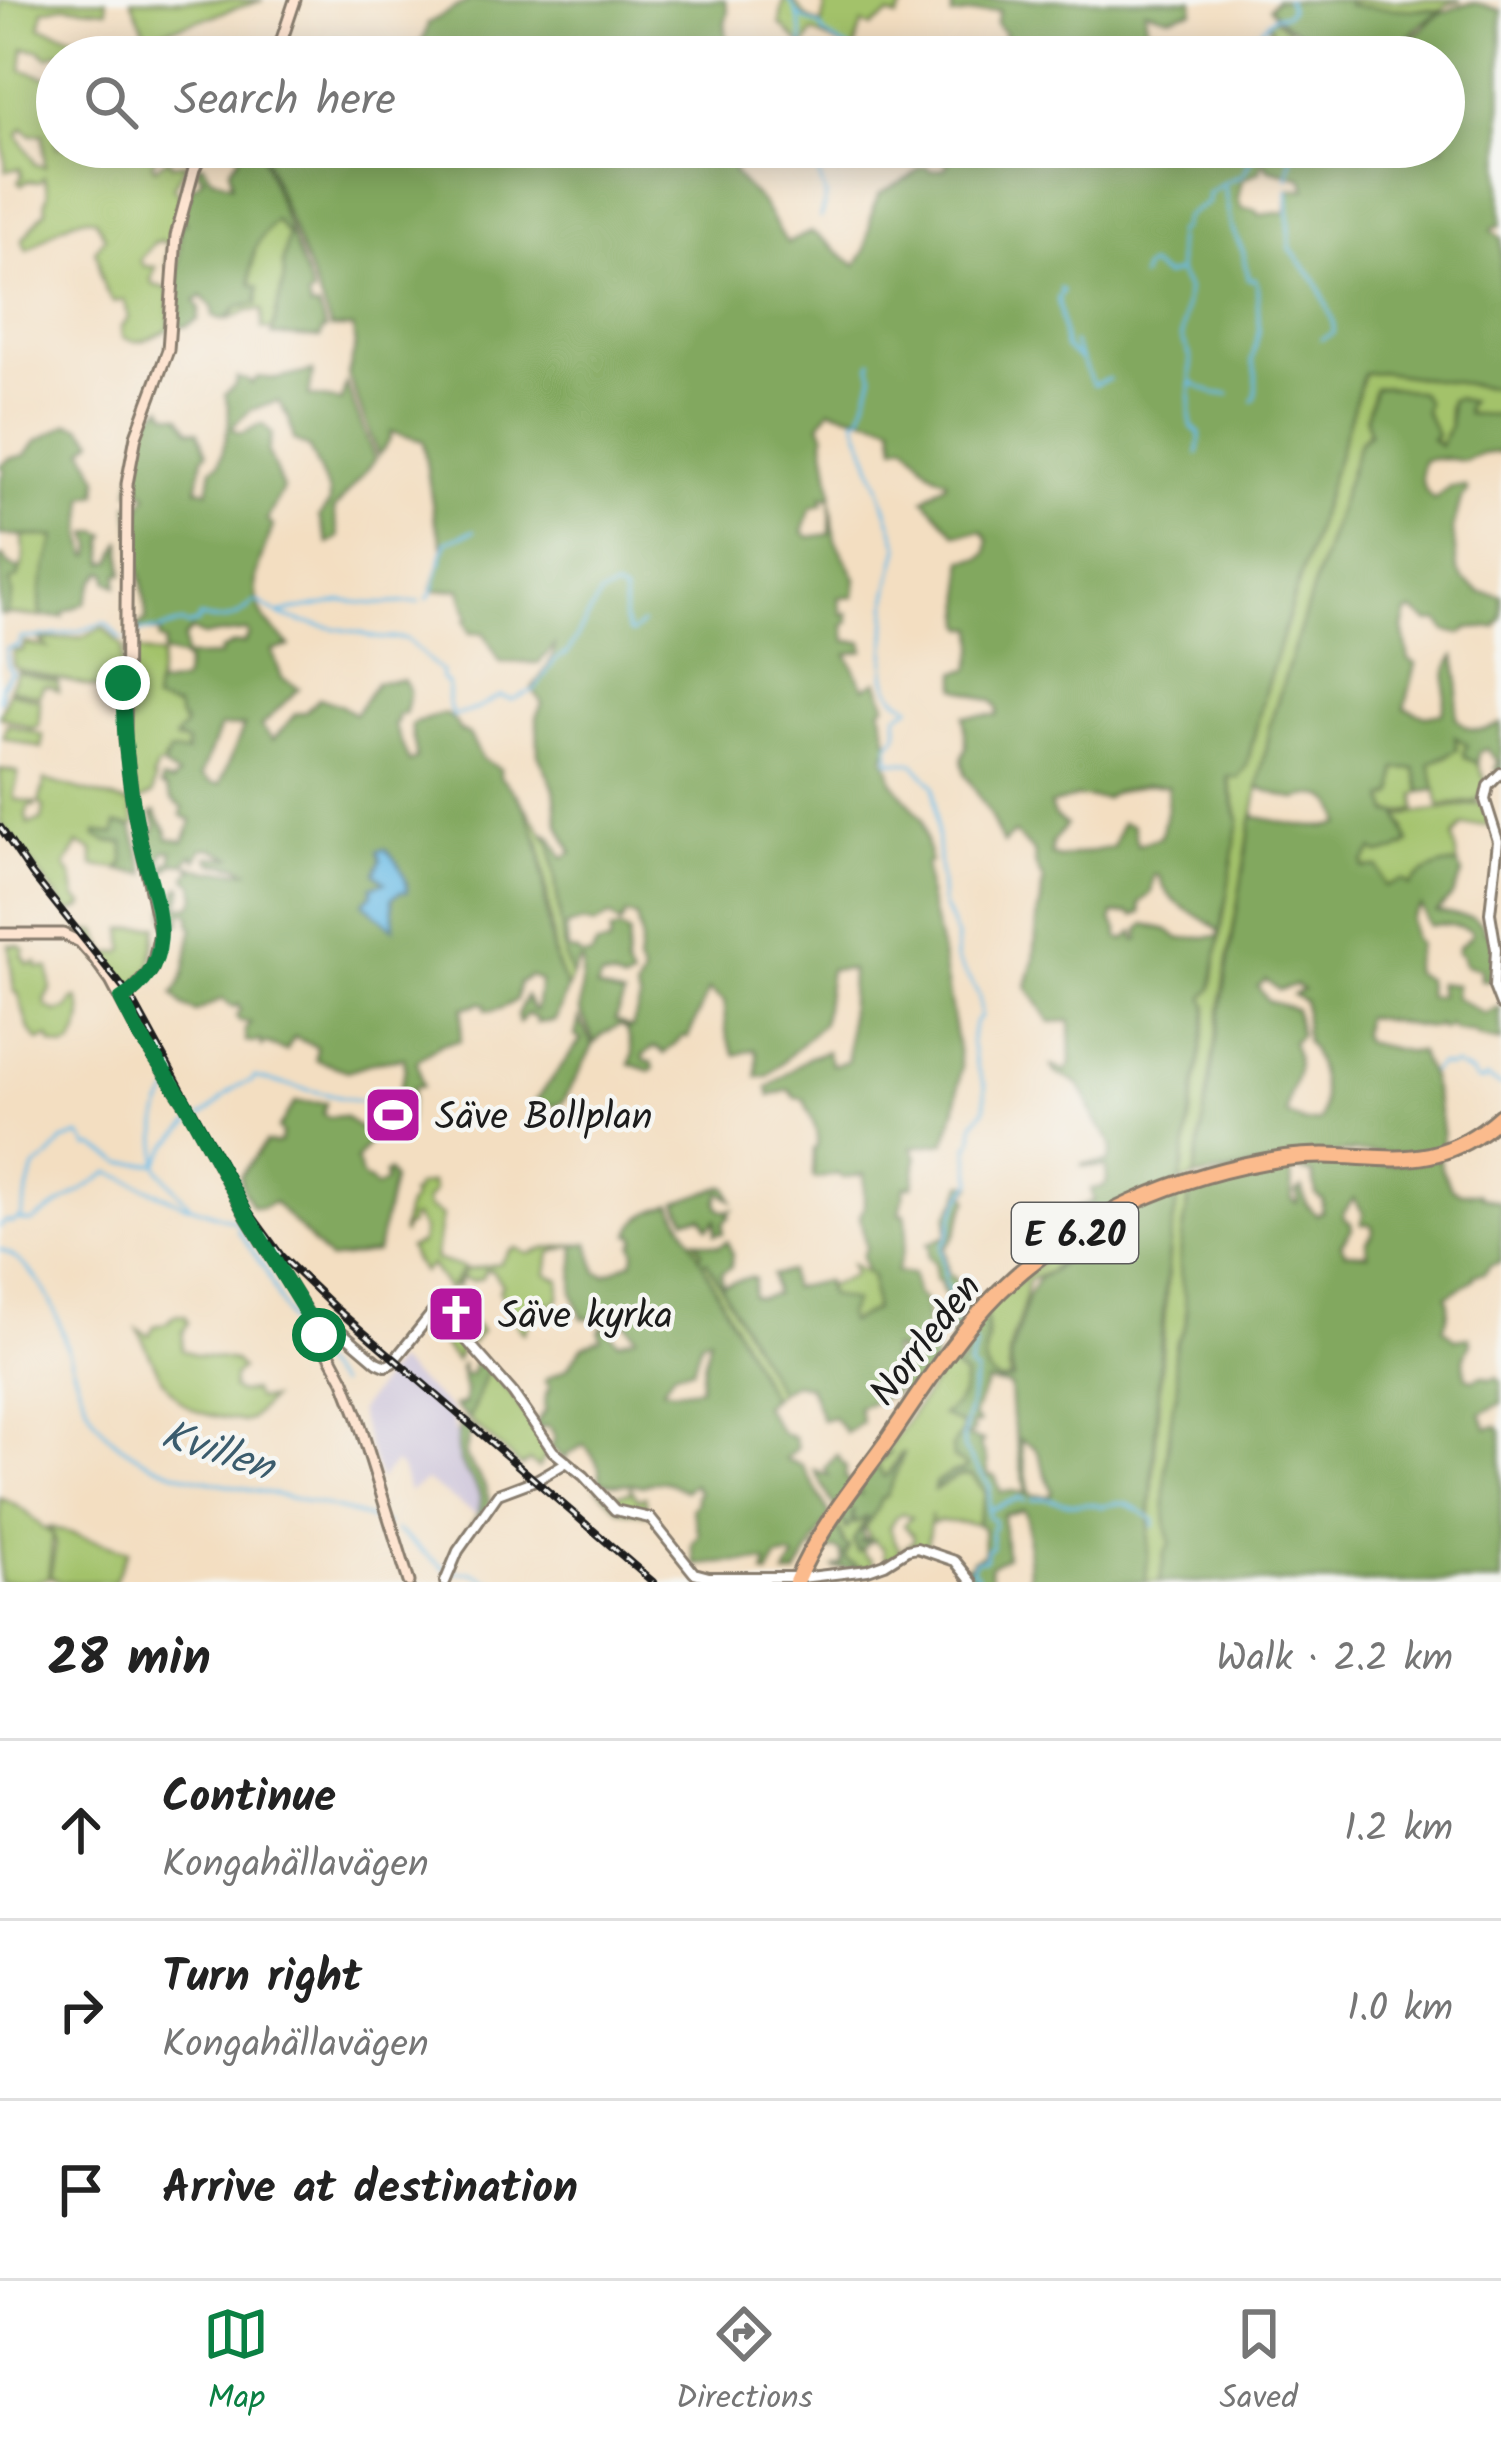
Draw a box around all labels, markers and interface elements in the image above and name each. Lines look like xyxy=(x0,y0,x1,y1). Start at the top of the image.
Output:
search box xyxy=(36,36,1465,168)
text: Search here xyxy=(174,66,396,138)
icon: search xyxy=(78,69,144,135)
route end xyxy=(96,656,150,710)
sports icon: Säve Bollplan xyxy=(362,1084,424,1146)
place label: Säve Bollplan xyxy=(435,1088,653,1150)
road number: E 6.20 xyxy=(1012,1203,1138,1263)
street label: Norrleden xyxy=(855,1261,999,1422)
church icon: Säve kyrka xyxy=(425,1283,487,1345)
place label: Säve kyrka xyxy=(498,1287,673,1349)
route start xyxy=(292,1308,346,1362)
water label: Kvillen xyxy=(152,1403,285,1503)
text: 28 min xyxy=(48,1620,211,1701)
text: Walk · 2.2 km xyxy=(1216,1629,1453,1691)
text: Continue xyxy=(162,1763,336,1835)
icon: ahead xyxy=(48,1797,114,1863)
text: 1.2 km xyxy=(1344,1799,1453,1861)
text: Kongahällavägen xyxy=(162,1835,429,1897)
text: Turn right xyxy=(162,1943,362,2015)
icon: right xyxy=(48,1977,114,2043)
text: 1.0 km xyxy=(1347,1979,1453,2041)
text: Kongahällavägen xyxy=(162,2015,429,2077)
text: Arrive at destination xyxy=(162,2154,578,2226)
icon: arrive xyxy=(48,2157,114,2223)
tab: Map xyxy=(203,2301,269,2426)
tab: Directions xyxy=(676,2301,813,2426)
tab: Saved xyxy=(1219,2301,1298,2426)

